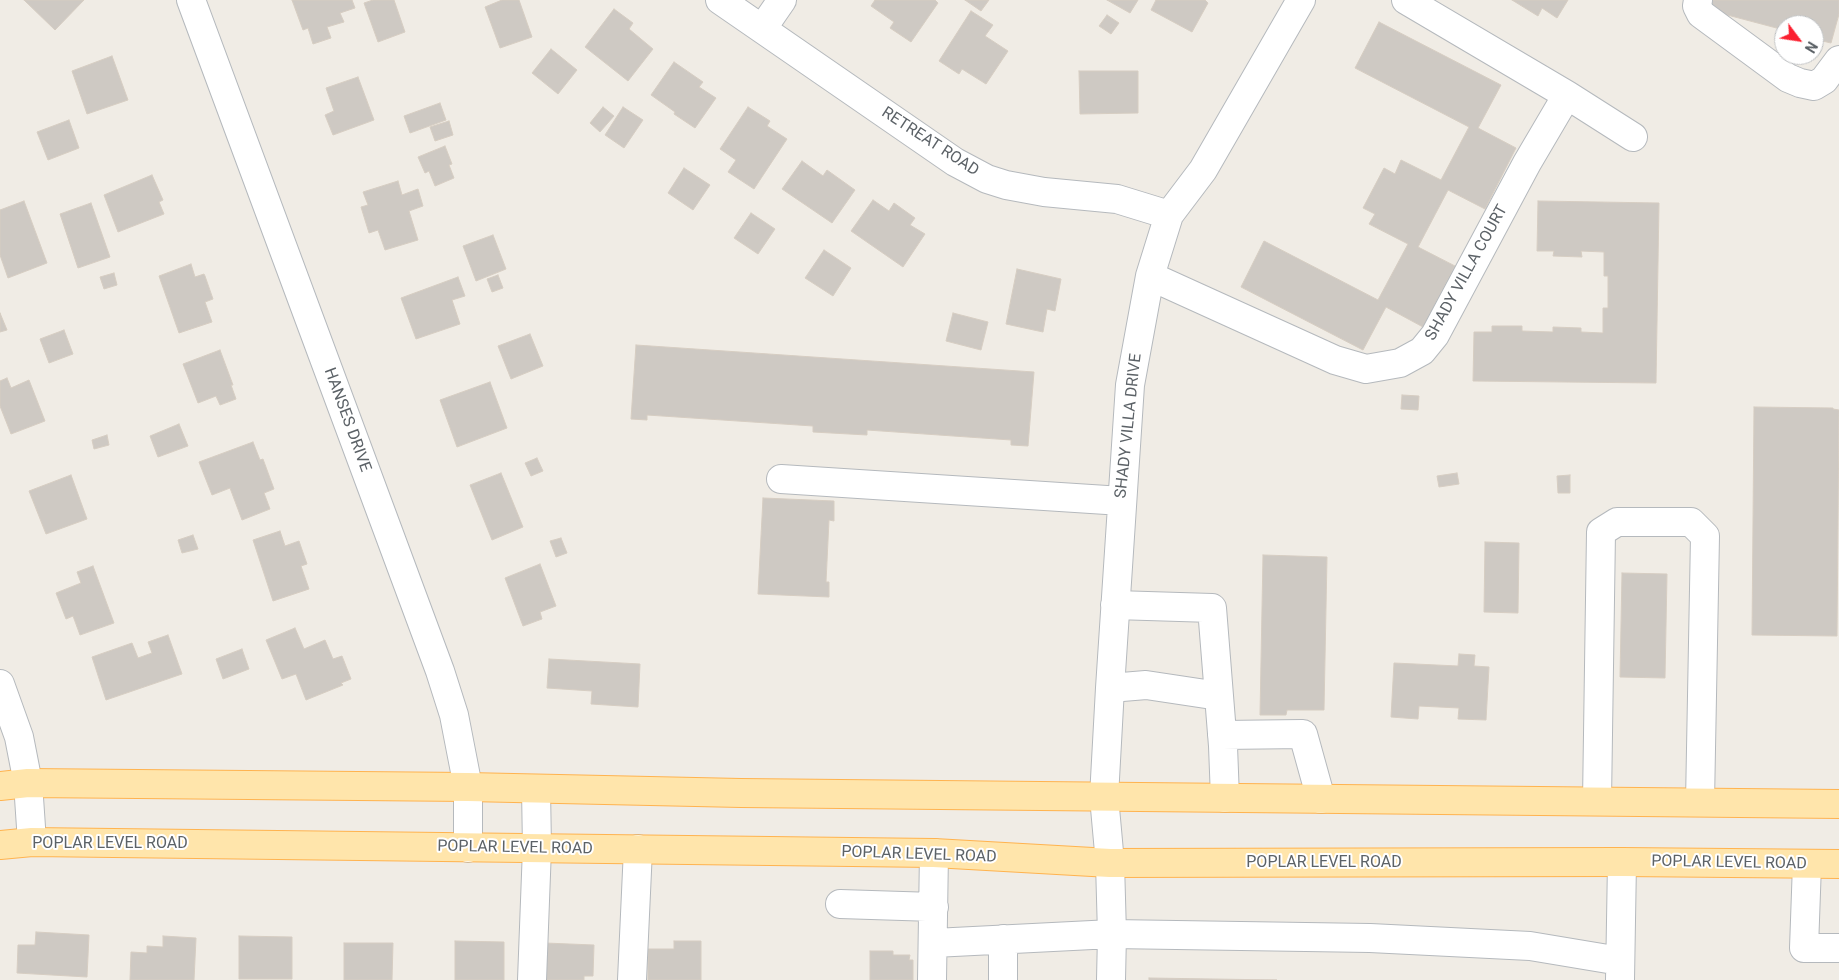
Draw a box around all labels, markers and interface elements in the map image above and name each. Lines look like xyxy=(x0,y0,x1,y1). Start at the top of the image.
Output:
north arrow xyxy=(1774,15,1824,65)
text: N xyxy=(1802,39,1820,56)
street label: RETREAT ROAD xyxy=(878,103,982,181)
street label: SHADY VILLA COURT xyxy=(1422,202,1512,344)
street label: SHADY VILLA DRIVE xyxy=(1112,353,1146,499)
street label: HANSES DRIVE xyxy=(319,365,375,475)
street label: POPLAR LEVEL ROAD xyxy=(32,834,188,854)
street label: POPLAR LEVEL ROAD xyxy=(437,837,593,859)
street label: POPLAR LEVEL ROAD xyxy=(841,843,997,867)
street label: POPLAR LEVEL ROAD xyxy=(1651,852,1807,874)
street label: POPLAR LEVEL ROAD xyxy=(1246,853,1402,873)

